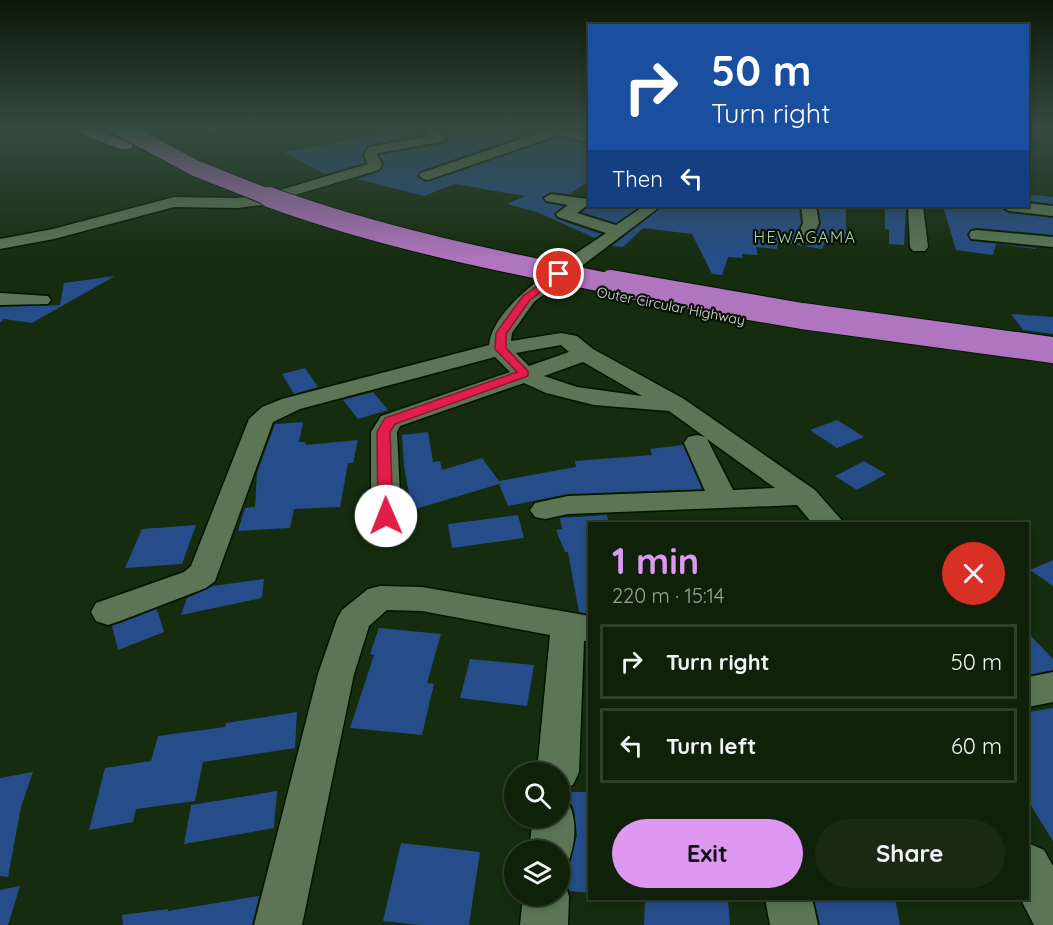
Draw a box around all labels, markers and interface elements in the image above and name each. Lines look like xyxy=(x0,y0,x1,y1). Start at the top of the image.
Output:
text: 50 m xyxy=(711,44,811,97)
icon: right xyxy=(612,48,690,126)
text: Turn right xyxy=(711,96,830,130)
icon: left xyxy=(675,162,708,195)
text: Then xyxy=(612,165,663,193)
district label: HEWAGAMA xyxy=(753,227,857,247)
pin xyxy=(533,248,584,299)
icon: arrive xyxy=(542,257,575,290)
street label: Outer Circular Highway xyxy=(595,283,747,329)
position arrow xyxy=(354,484,418,548)
text: 1 min xyxy=(612,538,699,583)
button: close xyxy=(942,542,1005,605)
text: 220 m · 15:14 xyxy=(612,583,724,608)
icon: right xyxy=(615,645,648,678)
text: Turn right xyxy=(666,648,770,676)
text: 50 m xyxy=(951,648,1002,676)
icon: left xyxy=(615,729,648,762)
text: Turn left xyxy=(666,732,756,760)
text: 60 m xyxy=(951,732,1002,760)
map controls xyxy=(504,762,570,906)
button: search xyxy=(504,762,570,828)
button: Exit xyxy=(612,819,803,888)
button: Share xyxy=(815,819,1005,888)
button: layers xyxy=(504,840,570,906)

